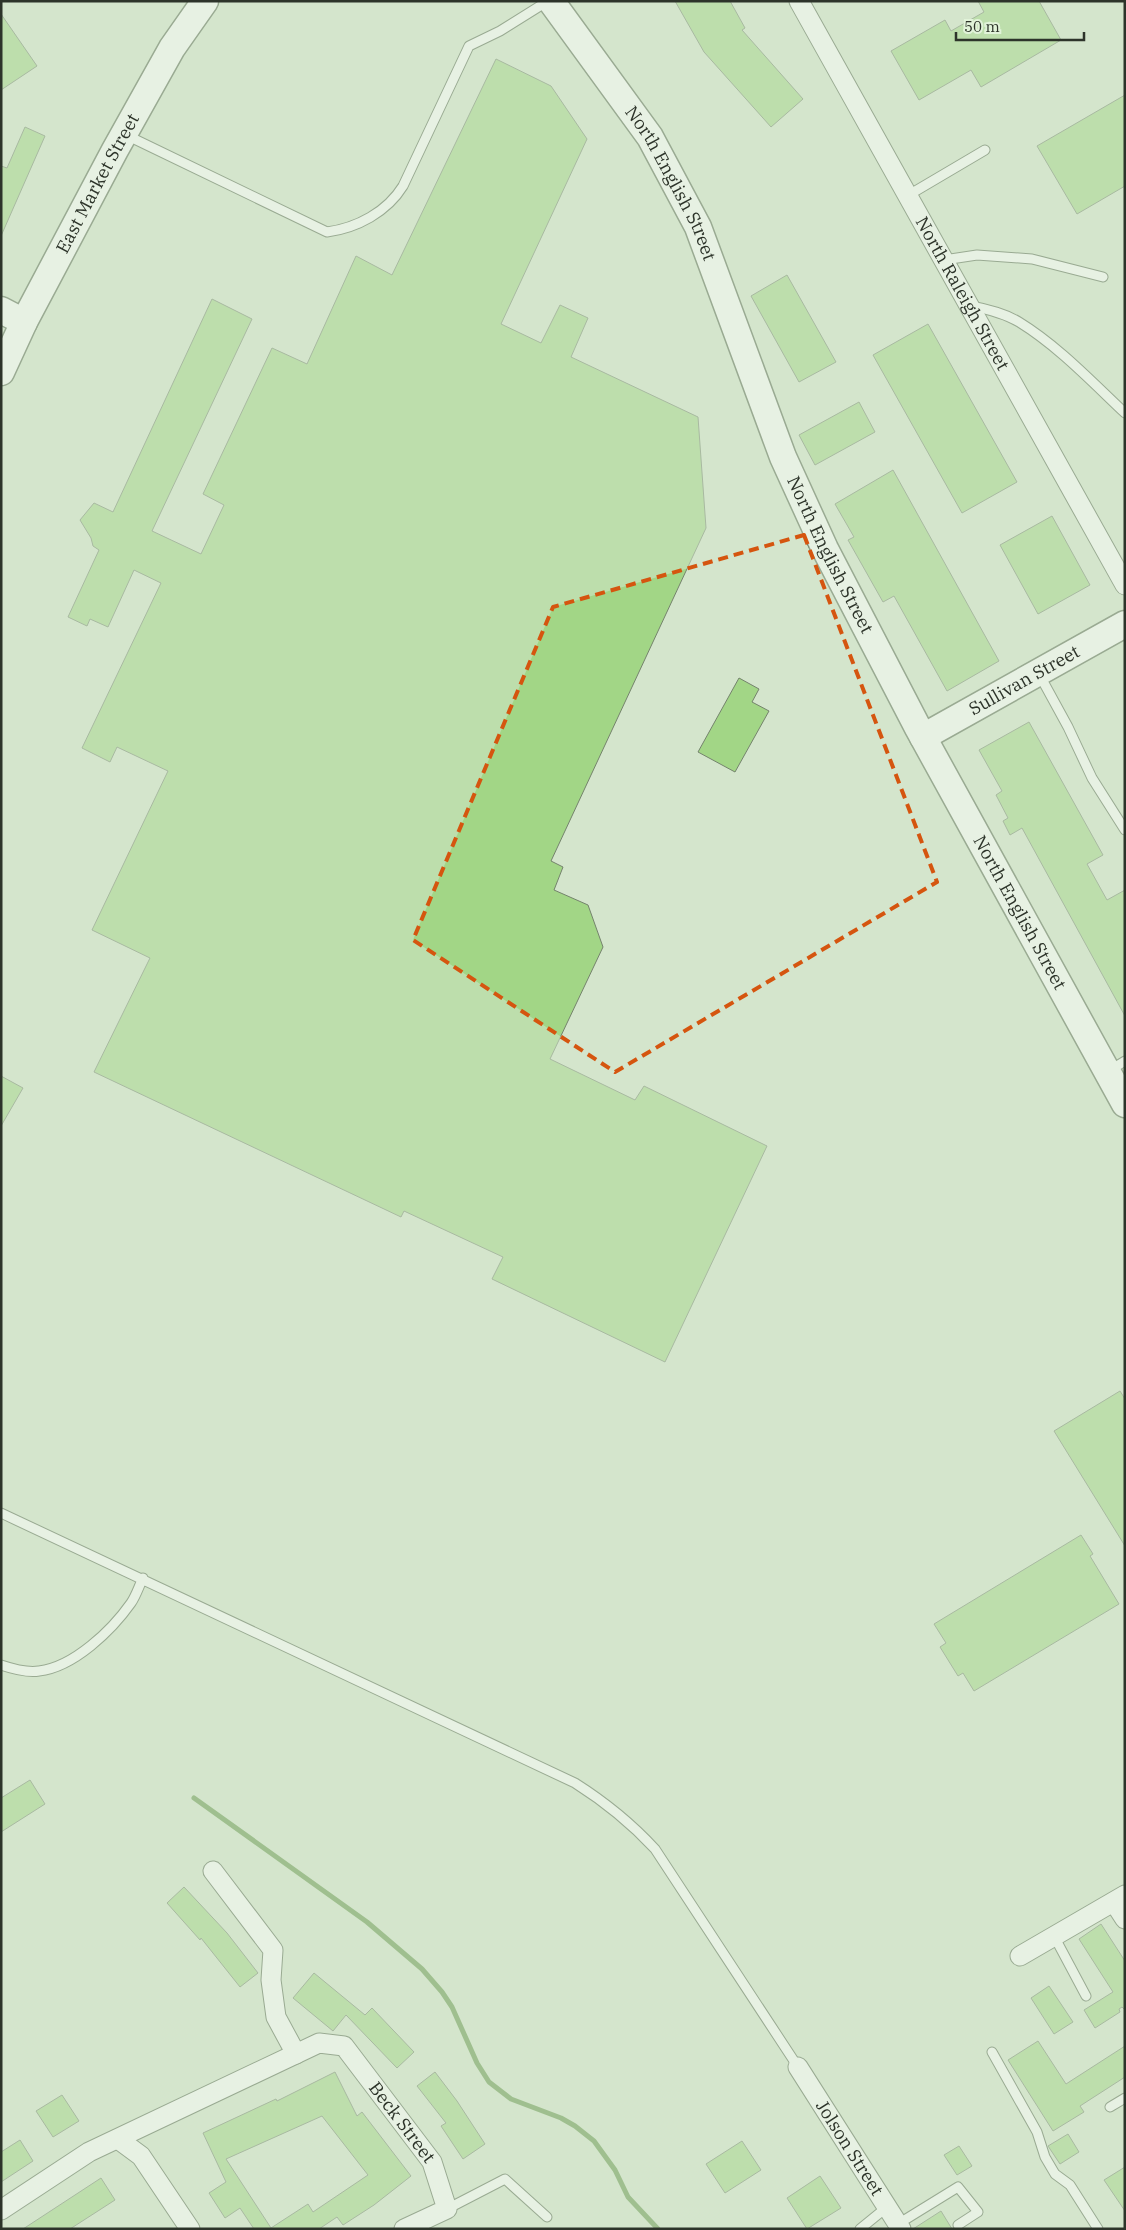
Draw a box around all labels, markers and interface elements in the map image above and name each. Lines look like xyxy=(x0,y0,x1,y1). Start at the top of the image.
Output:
scale bar xyxy=(956,10,1084,42)
text: 50 m xyxy=(964,17,1000,36)
street label: North English Street xyxy=(620,101,721,264)
street label: East Market Street xyxy=(51,109,144,257)
street label: North Raleigh Street xyxy=(911,212,1015,374)
street label: North English Street xyxy=(782,472,879,637)
street label: Sullivan Street xyxy=(964,640,1084,720)
street label: North English Street xyxy=(968,831,1072,994)
street label: Beck Street xyxy=(364,2077,441,2167)
street label: Jolson Street xyxy=(811,2096,889,2200)

